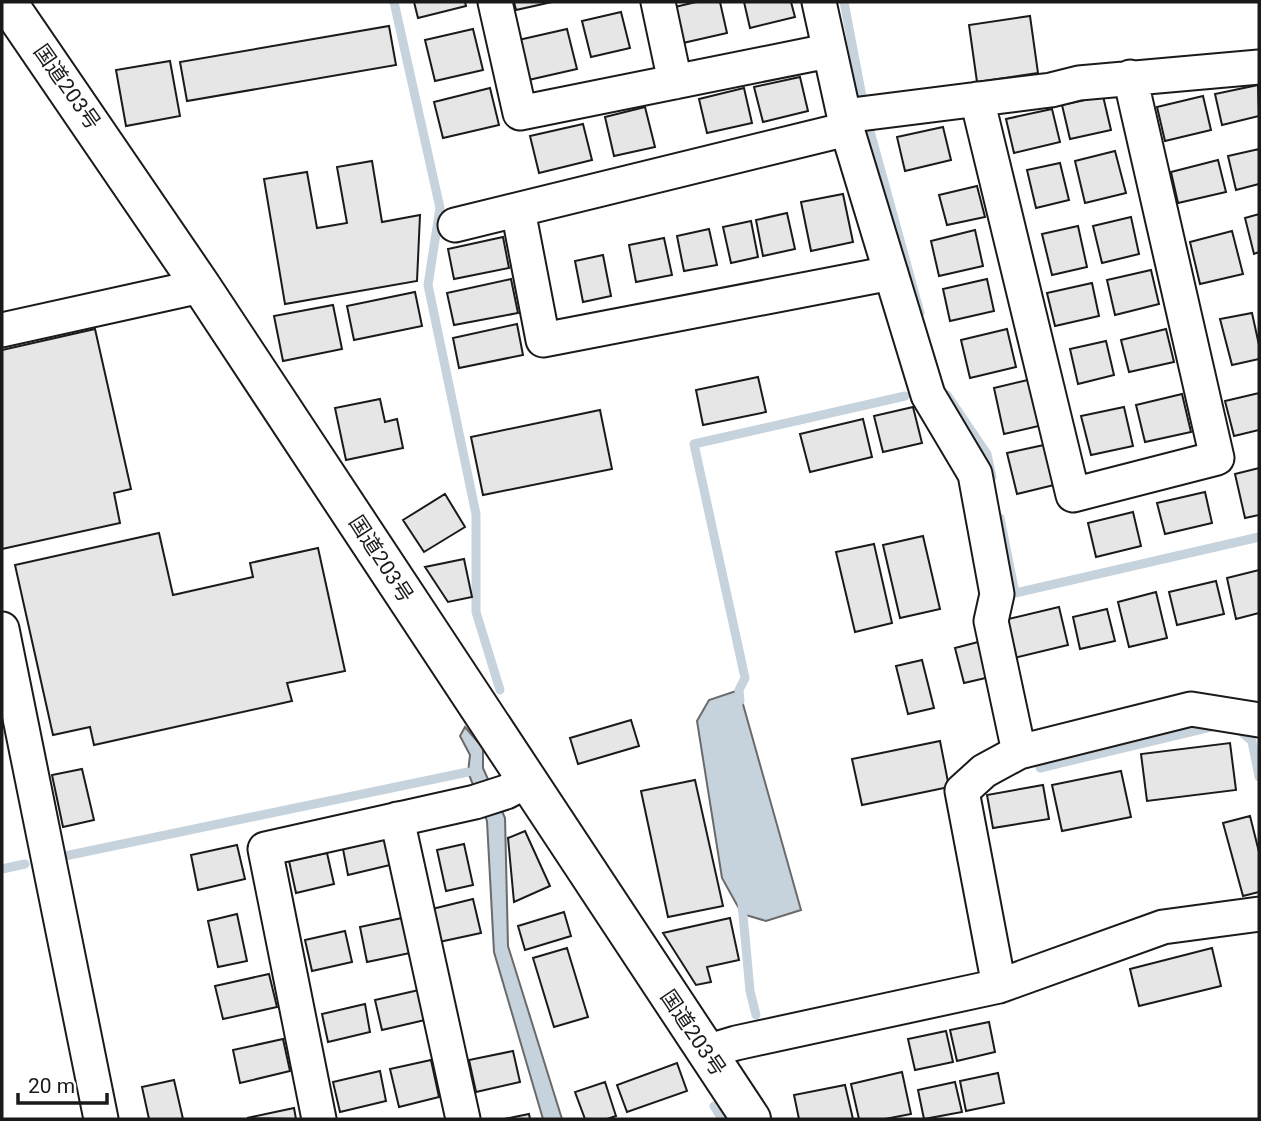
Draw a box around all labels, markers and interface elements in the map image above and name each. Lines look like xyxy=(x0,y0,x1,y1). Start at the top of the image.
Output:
street label: 国道203号 xyxy=(29,40,105,134)
street label: 国道203号 xyxy=(344,511,418,607)
street label: 国道203号 xyxy=(656,985,730,1081)
scale bar xyxy=(18,1062,107,1106)
text: 20 m xyxy=(28,1074,75,1098)

